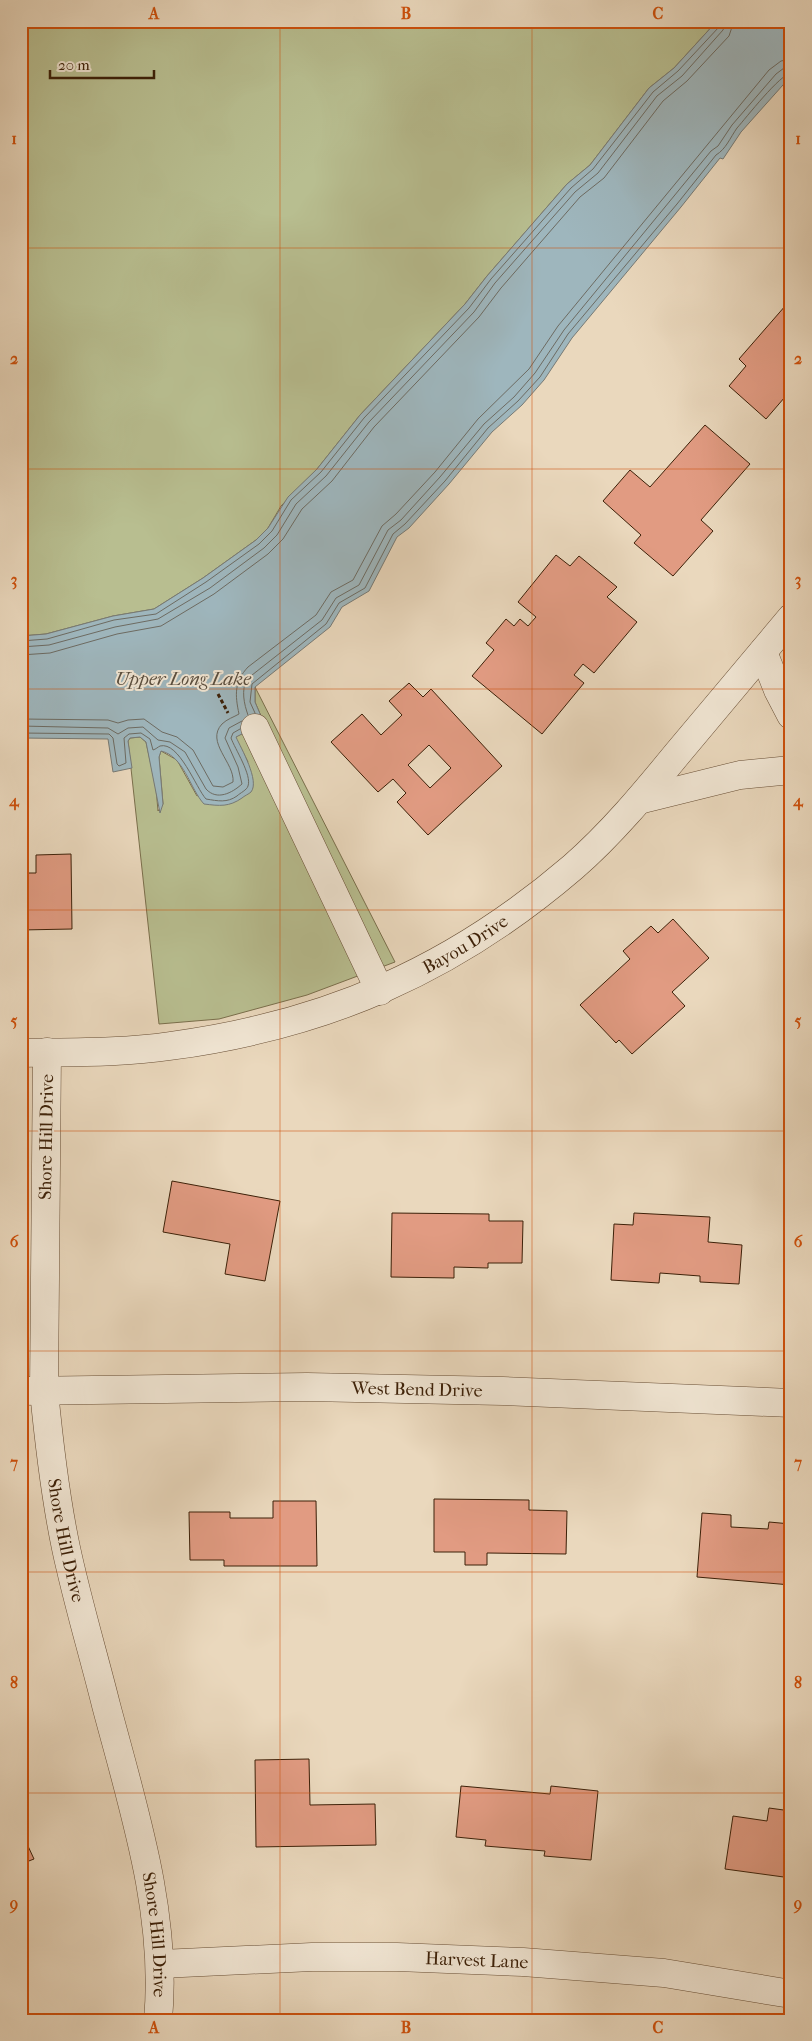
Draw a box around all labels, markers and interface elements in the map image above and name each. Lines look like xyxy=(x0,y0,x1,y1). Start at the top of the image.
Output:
text: A xyxy=(148,4,160,23)
text: B xyxy=(401,4,411,23)
text: C xyxy=(653,4,664,23)
scale bar xyxy=(50,48,154,80)
text: 20 m xyxy=(58,56,90,74)
text: 1 xyxy=(11,129,17,148)
text: 1 xyxy=(795,129,801,148)
text: 2 xyxy=(10,349,18,368)
text: 2 xyxy=(794,349,802,368)
text: 3 xyxy=(11,570,17,590)
text: 3 xyxy=(795,570,801,590)
water label: Upper Long Lake xyxy=(115,668,252,690)
text: 4 xyxy=(8,791,20,811)
text: 4 xyxy=(792,791,804,811)
street label: Bayou Drive xyxy=(419,911,512,979)
text: 5 xyxy=(11,1011,18,1030)
text: 5 xyxy=(795,1011,802,1030)
street label: Shore Hill Drive xyxy=(35,1074,58,1200)
text: 6 xyxy=(10,1232,19,1251)
text: 6 xyxy=(794,1232,803,1251)
street label: West Bend Drive xyxy=(350,1378,483,1402)
text: 7 xyxy=(9,1453,18,1472)
text: 7 xyxy=(793,1453,802,1472)
street label: Shore Hill Drive xyxy=(43,1477,88,1605)
text: 8 xyxy=(10,1673,18,1692)
text: 8 xyxy=(794,1673,802,1692)
street label: Shore Hill Drive xyxy=(137,1870,170,1998)
text: 9 xyxy=(9,1894,18,1914)
text: 9 xyxy=(793,1894,802,1914)
street label: Harvest Lane xyxy=(425,1948,529,1973)
text: A xyxy=(148,2018,160,2037)
text: B xyxy=(401,2018,411,2037)
text: C xyxy=(653,2018,664,2037)

